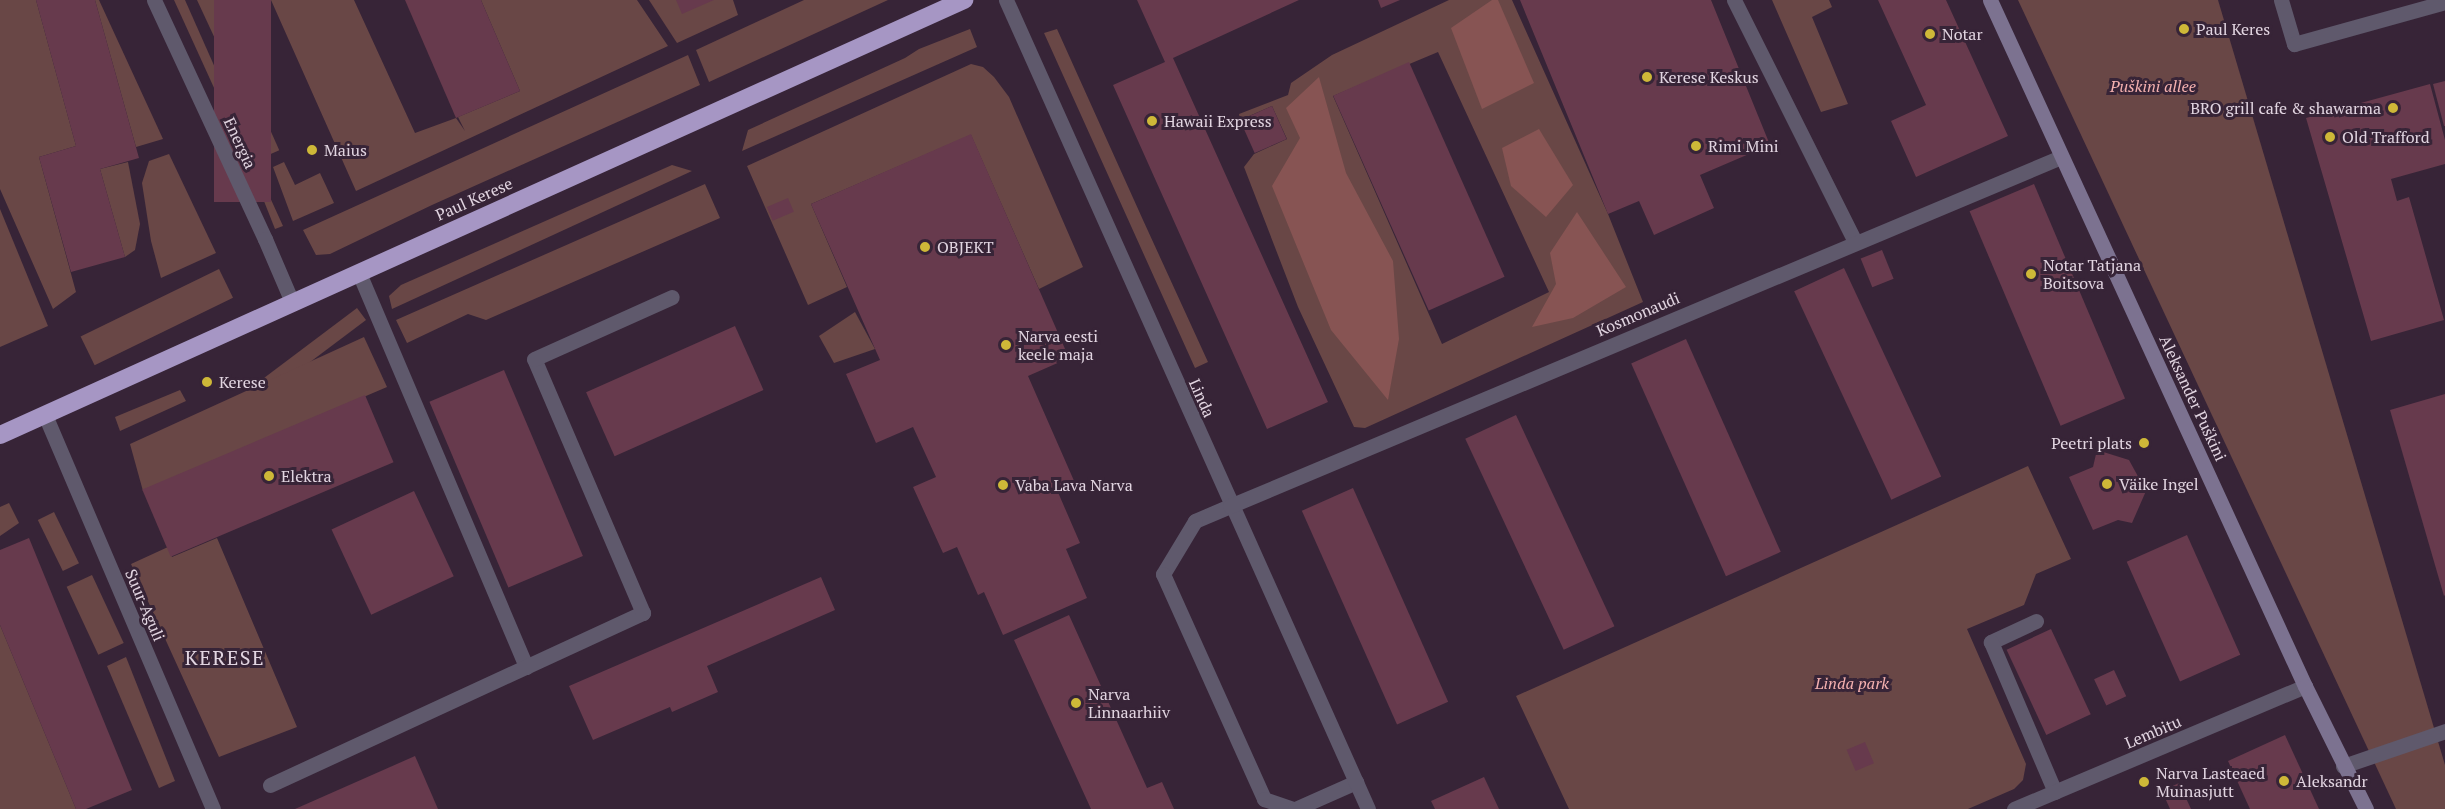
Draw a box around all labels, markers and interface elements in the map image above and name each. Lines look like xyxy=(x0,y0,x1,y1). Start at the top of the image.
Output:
place label: Paul Keres xyxy=(2196,19,2270,39)
marker: Paul Keres xyxy=(2177,22,2191,36)
place label: Notar xyxy=(1942,24,1983,44)
marker: Notar xyxy=(1923,27,1937,41)
place label: Kerese Keskus xyxy=(1659,67,1759,87)
marker: Kerese Keskus xyxy=(1640,70,1654,84)
park label: Puškini allee xyxy=(2110,76,2196,96)
place label: BRO grill cafe & shawarma xyxy=(2190,98,2381,118)
marker: BRO grill cafe & shawarma xyxy=(2386,101,2400,115)
place label: Hawaii Express xyxy=(1164,111,1272,131)
street label: Energia xyxy=(220,114,260,172)
marker: Hawaii Express xyxy=(1145,114,1159,128)
place label: Old Trafford xyxy=(2342,127,2430,147)
marker: Old Trafford xyxy=(2323,130,2337,144)
place label: Rimi Mini xyxy=(1708,136,1779,156)
marker: Rimi Mini xyxy=(1689,139,1703,153)
place label: Maius xyxy=(324,140,367,160)
marker: Maius xyxy=(305,143,319,157)
street label: Paul Kerese xyxy=(433,173,515,225)
place label: OBJEKT xyxy=(937,237,994,257)
marker: OBJEKT xyxy=(918,240,932,254)
place label: Notar Tatjana Boitsova xyxy=(2043,255,2141,293)
marker: Notar Tatjana Boitsova xyxy=(2024,267,2038,281)
street label: Kosmonaudi xyxy=(1594,288,1682,340)
place label: Narva eesti keele maja xyxy=(1018,326,1098,364)
street label: Aleksander Puškini xyxy=(2155,332,2231,464)
marker: Narva eesti keele maja xyxy=(999,338,1013,352)
place label: Kerese xyxy=(219,372,266,392)
marker: Kerese xyxy=(200,375,214,389)
street label: Linda xyxy=(1185,376,1219,420)
place label: Peetri plats xyxy=(2051,433,2132,453)
marker: Peetri plats xyxy=(2137,436,2151,450)
place label: Elektra xyxy=(281,466,332,486)
marker: Elektra xyxy=(262,469,276,483)
place label: Väike Ingel xyxy=(2119,474,2199,494)
place label: Vaba Lava Narva xyxy=(1015,475,1133,495)
marker: Väike Ingel xyxy=(2100,477,2114,491)
marker: Vaba Lava Narva xyxy=(996,478,1010,492)
street label: Suur-Aguli xyxy=(121,566,169,644)
district label: KERESE xyxy=(185,645,265,669)
park label: Linda park xyxy=(1815,673,1889,693)
place label: Narva Linnaarhiiv xyxy=(1088,684,1170,722)
marker: Narva Linnaarhiiv xyxy=(1069,696,1083,710)
street label: Lembitu xyxy=(2122,712,2184,752)
place label: Narva Lasteaed Muinasjutt xyxy=(2156,763,2265,801)
place label: Aleksandr xyxy=(2296,771,2368,791)
marker: Aleksandr xyxy=(2277,774,2291,788)
marker: Narva Lasteaed Muinasjutt xyxy=(2137,775,2151,789)

